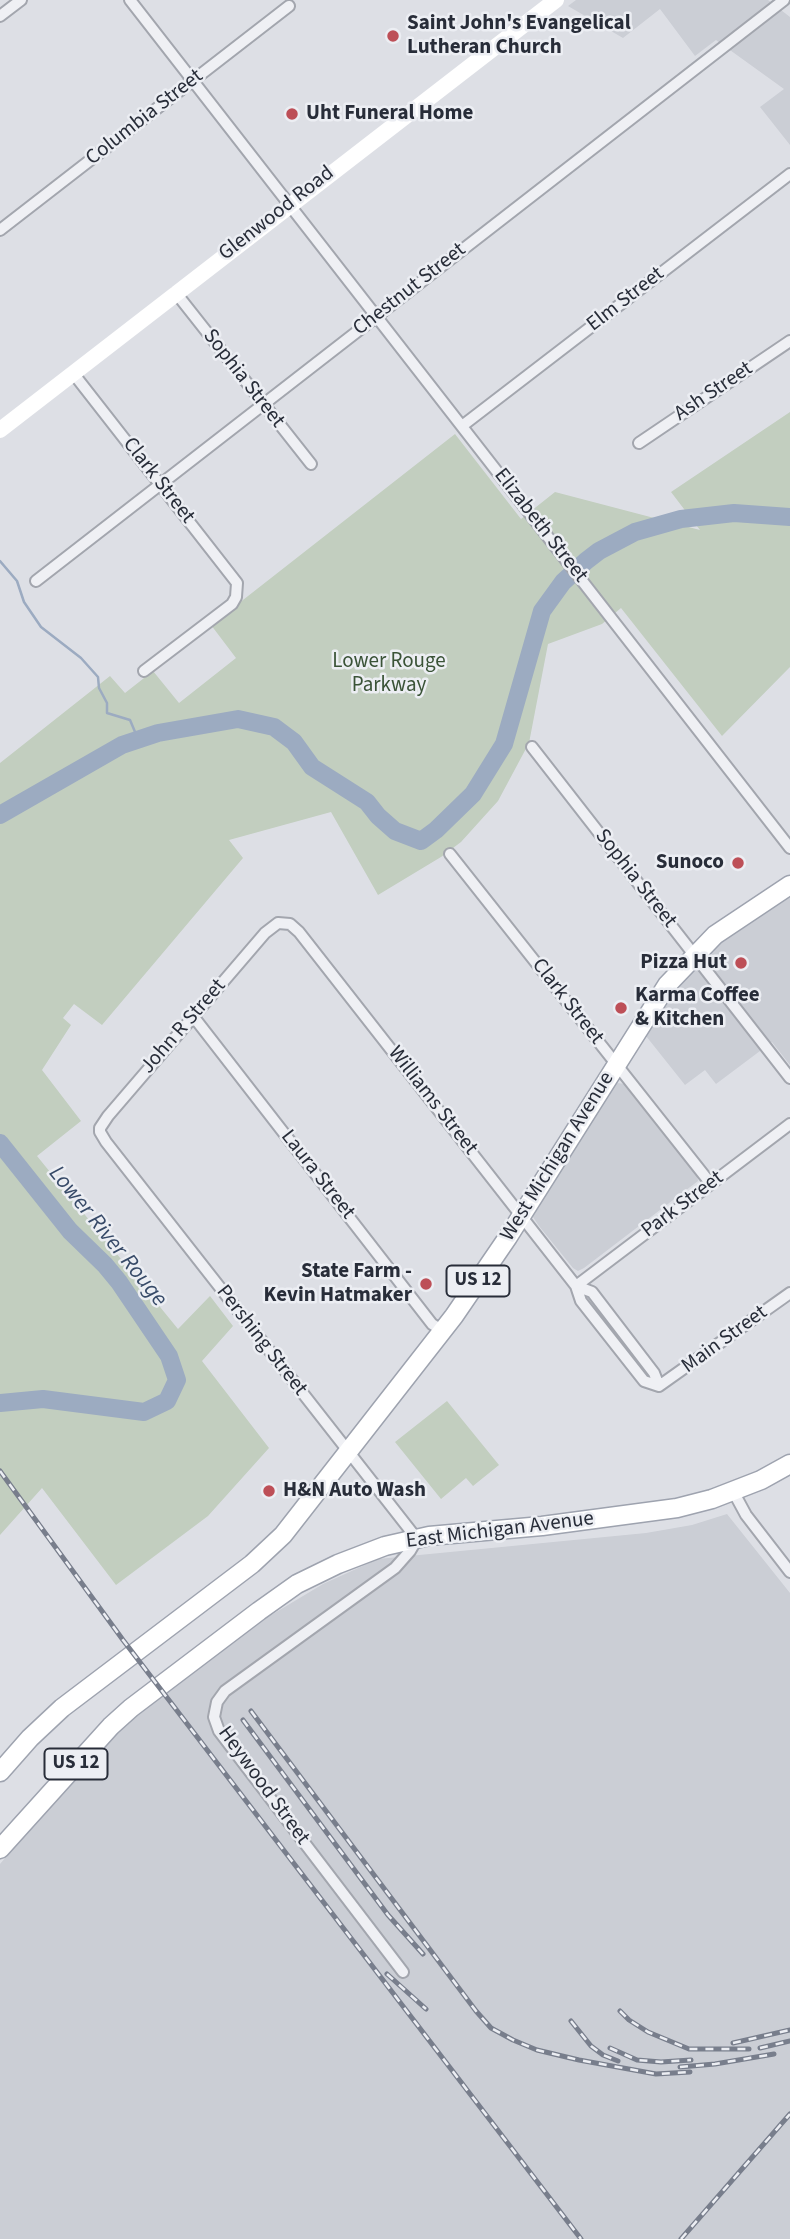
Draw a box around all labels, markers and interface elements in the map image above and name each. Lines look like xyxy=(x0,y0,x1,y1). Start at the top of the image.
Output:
place label: Saint John's Evangelical Lutheran Church xyxy=(407,11,631,61)
marker: Saint John's Evangelical Lutheran Church xyxy=(385,28,401,44)
street label: Columbia Street xyxy=(81,64,209,172)
place label: Uht Funeral Home xyxy=(306,101,473,127)
marker: Uht Funeral Home xyxy=(284,106,300,122)
street label: Glenwood Road xyxy=(215,161,339,267)
street label: Chestnut Street xyxy=(349,238,471,342)
street label: Elm Street xyxy=(583,262,669,338)
street label: Sophia Street xyxy=(197,325,289,433)
street label: Ash Street xyxy=(670,357,758,427)
street label: Clark Street xyxy=(117,433,199,529)
street label: Elizabeth Street xyxy=(488,464,592,588)
park label: Lower Rouge Parkway xyxy=(332,649,446,699)
street label: Sophia Street xyxy=(589,825,681,933)
place label: Sunoco xyxy=(656,850,724,876)
marker: Sunoco xyxy=(730,855,746,871)
place label: Pizza Hut xyxy=(640,950,727,976)
street label: Clark Street xyxy=(526,954,608,1050)
marker: Pizza Hut xyxy=(733,955,749,971)
street label: John R Street xyxy=(136,974,232,1080)
place label: Karma Coffee & Kitchen xyxy=(635,983,760,1033)
marker: Karma Coffee & Kitchen xyxy=(613,1000,629,1016)
street label: Williams Street xyxy=(382,1042,482,1160)
street label: West Michigan Avenue xyxy=(496,1068,620,1246)
street label: Laura Street xyxy=(274,1125,360,1225)
water label: Lower River Rouge xyxy=(42,1161,172,1313)
street label: Park Street xyxy=(637,1166,729,1244)
place label: State Farm - Kevin Hatmaker xyxy=(264,1259,412,1309)
road number: US 12 xyxy=(447,1266,510,1296)
marker: State Farm - Kevin Hatmaker xyxy=(418,1276,434,1292)
street label: Pershing Street xyxy=(210,1281,312,1401)
street label: Main Street xyxy=(677,1301,773,1379)
place label: H&N Auto Wash xyxy=(283,1478,426,1504)
marker: H&N Auto Wash xyxy=(261,1483,277,1499)
street label: East Michigan Avenue xyxy=(405,1507,595,1555)
street label: Heywood Street xyxy=(212,1722,314,1850)
road number: US 12 xyxy=(44,1748,108,1780)

